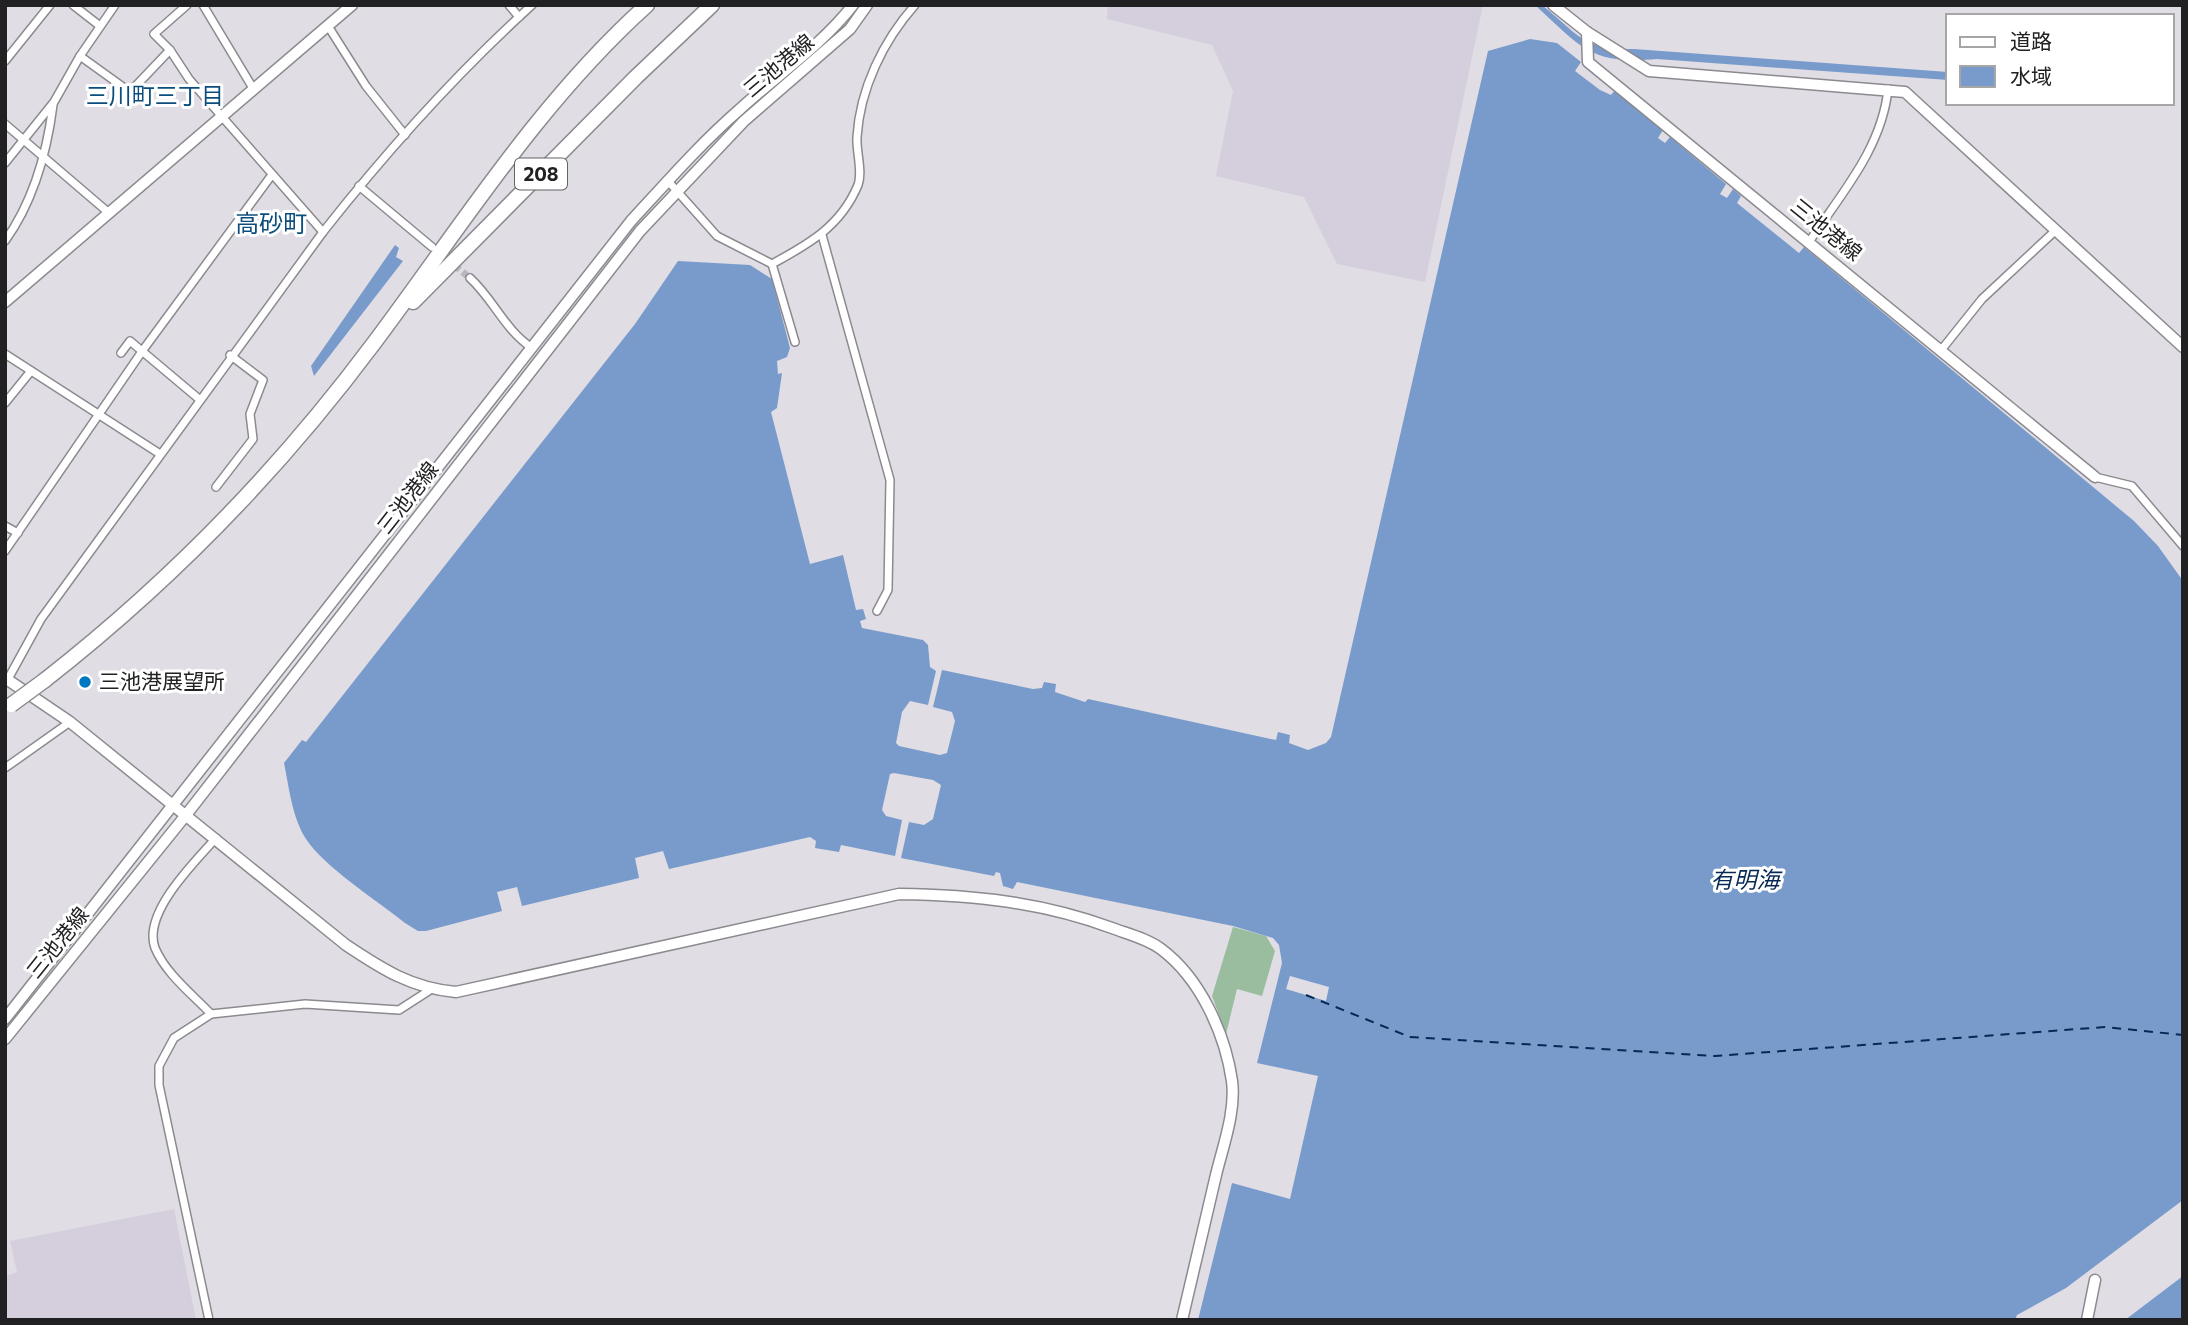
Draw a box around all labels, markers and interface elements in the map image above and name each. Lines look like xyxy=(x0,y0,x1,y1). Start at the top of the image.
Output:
legend xyxy=(1946,14,2174,105)
street label: 三池港線 xyxy=(738,28,818,101)
text: 道路 xyxy=(2010,28,2052,53)
text: 水域 xyxy=(2010,63,2052,88)
district label: 三川町三丁目 xyxy=(86,81,224,109)
road number: 208 xyxy=(515,158,567,190)
street label: 三池港線 xyxy=(1786,193,1867,265)
district label: 高砂町 xyxy=(235,208,307,237)
street label: 三池港線 xyxy=(371,456,443,538)
place label: 三池港展望所 xyxy=(99,668,225,693)
marker: 三池港展望所 xyxy=(77,674,93,690)
water label: 有明海 xyxy=(1711,865,1784,893)
street label: 三池港線 xyxy=(21,902,93,983)

